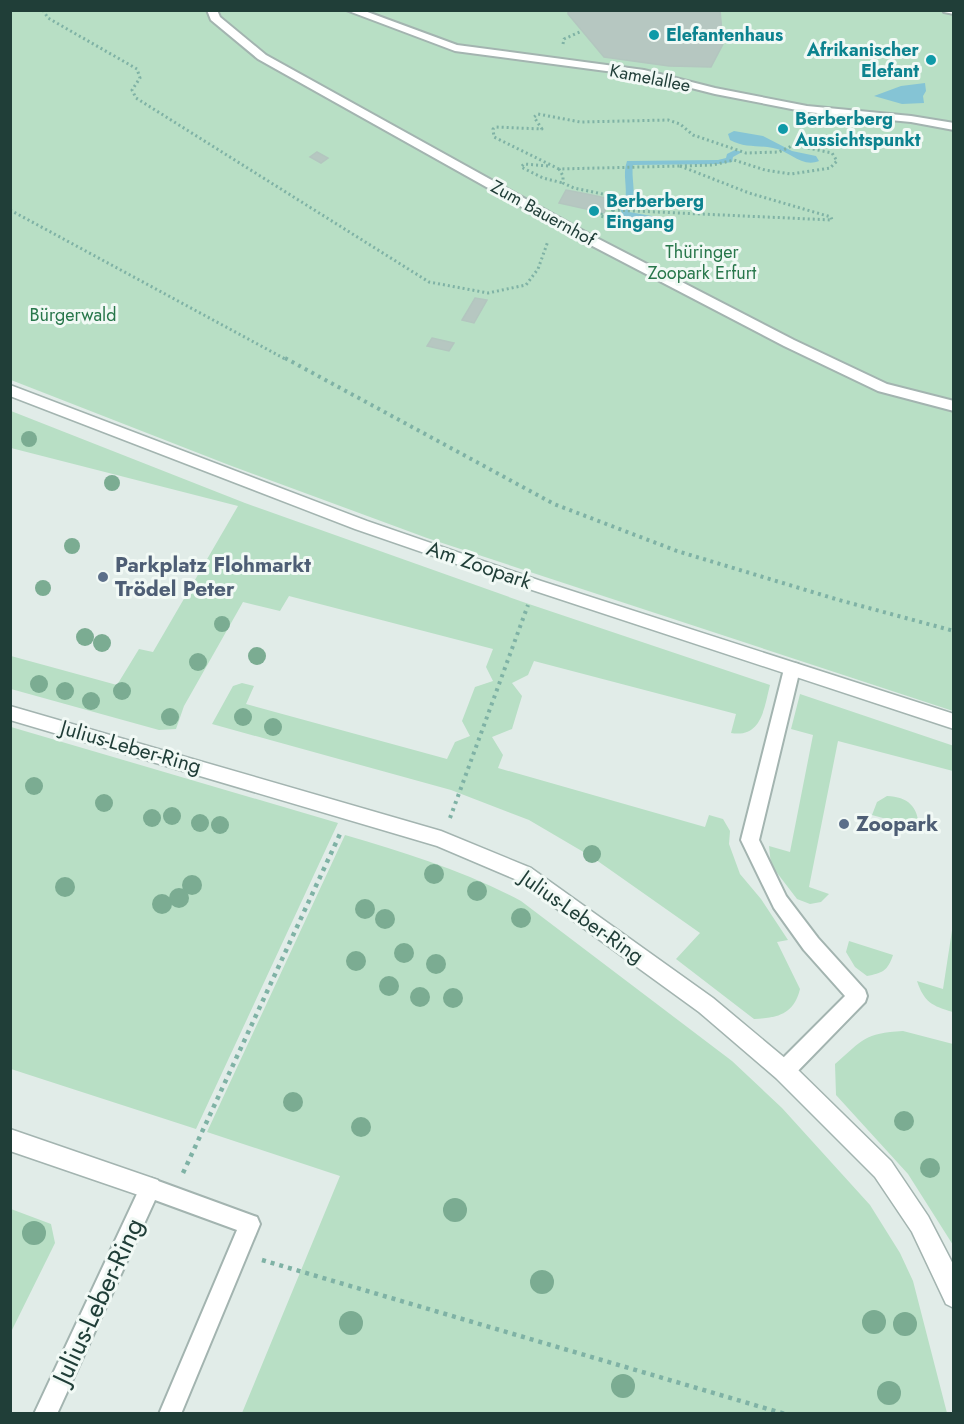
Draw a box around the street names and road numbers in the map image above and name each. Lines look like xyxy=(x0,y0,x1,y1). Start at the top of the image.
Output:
street label: Kamelallee xyxy=(607,57,693,99)
street label: Zum Bauernhof xyxy=(486,174,601,253)
street label: Am Zoopark xyxy=(423,533,536,597)
street label: Julius-Leber-Ring xyxy=(54,712,205,781)
street label: Julius-Leber-Ring xyxy=(511,861,650,971)
street label: Julius-Leber-Ring xyxy=(42,1212,153,1393)

